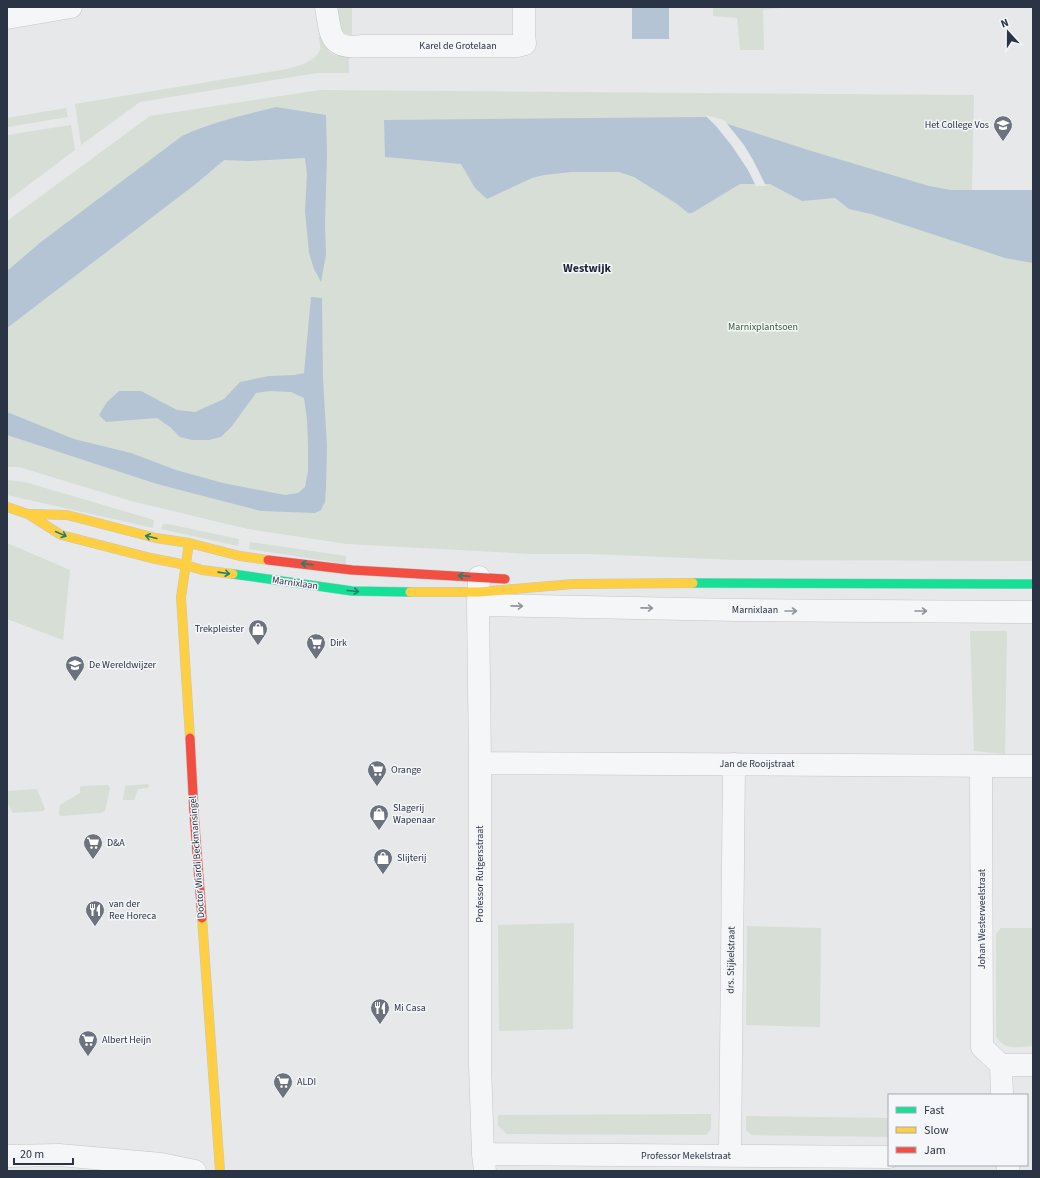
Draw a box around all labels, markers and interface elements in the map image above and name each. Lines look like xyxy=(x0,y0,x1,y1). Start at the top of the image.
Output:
north arrow xyxy=(988,12,1028,52)
text: N xyxy=(998,15,1011,31)
street label: Karel de Grotelaan xyxy=(419,39,497,53)
school or university icon: Het College Vos xyxy=(992,114,1014,142)
place label: Het College Vos xyxy=(925,118,989,132)
district label: Westwijk xyxy=(563,260,612,277)
park label: Marnixplantsoen xyxy=(728,320,798,334)
one-way arrow xyxy=(55,530,67,538)
one-way arrow xyxy=(144,532,157,540)
one-way arrow xyxy=(301,560,314,568)
one-way arrow xyxy=(217,569,230,577)
street label: Marnixlaan xyxy=(271,573,319,593)
one-way arrow xyxy=(458,573,471,580)
one-way arrow xyxy=(346,587,359,594)
one-way arrow xyxy=(510,602,523,610)
street label: Marnixlaan xyxy=(732,603,778,617)
one-way arrow xyxy=(640,605,653,612)
one-way arrow xyxy=(784,607,797,615)
one-way arrow xyxy=(914,607,927,615)
shop icon: Trekpleister xyxy=(247,618,269,646)
place label: Trekpleister xyxy=(195,622,245,636)
supermarket icon: Dirk xyxy=(305,632,327,660)
place label: Dirk xyxy=(330,636,347,650)
school or university icon: De Wereldwijzer xyxy=(64,654,86,682)
place label: De Wereldwijzer xyxy=(89,658,157,672)
street label: Jan de Rooijstraat xyxy=(719,757,795,771)
supermarket icon: Orange xyxy=(366,759,388,787)
place label: Orange xyxy=(391,763,421,777)
street label: Doctor Wiardi Beckmansingel xyxy=(186,795,208,919)
place label: Slagerij Wapenaar xyxy=(393,801,436,827)
shop icon: Slagerij Wapenaar xyxy=(368,803,390,831)
street label: Professor Rutgersstraat xyxy=(473,825,487,923)
supermarket icon: D&A xyxy=(82,832,104,860)
place label: D&A xyxy=(107,836,125,850)
shop icon: Slijterij xyxy=(372,847,394,875)
place label: Slijterij xyxy=(397,851,426,865)
street label: Johan Westerweelstraat xyxy=(975,868,989,969)
place label: van der Ree Horeca xyxy=(109,897,156,923)
restaurant icon: van der Ree Horeca xyxy=(84,899,106,927)
street label: drs. Stijkelstraat xyxy=(723,926,739,994)
restaurant icon: Mi Casa xyxy=(369,997,391,1025)
place label: Mi Casa xyxy=(394,1001,426,1015)
supermarket icon: Albert Heijn xyxy=(77,1029,99,1057)
place label: Albert Heijn xyxy=(102,1033,151,1047)
supermarket icon: ALDI xyxy=(272,1071,294,1099)
place label: ALDI xyxy=(297,1075,316,1089)
legend xyxy=(888,1094,1028,1166)
text: Fast xyxy=(924,1102,944,1119)
text: Slow xyxy=(924,1122,949,1139)
scale bar xyxy=(14,1140,73,1166)
text: Jam xyxy=(924,1142,946,1159)
text: 20 m xyxy=(20,1146,44,1163)
street label: Professor Mekelstraat xyxy=(641,1149,732,1163)

